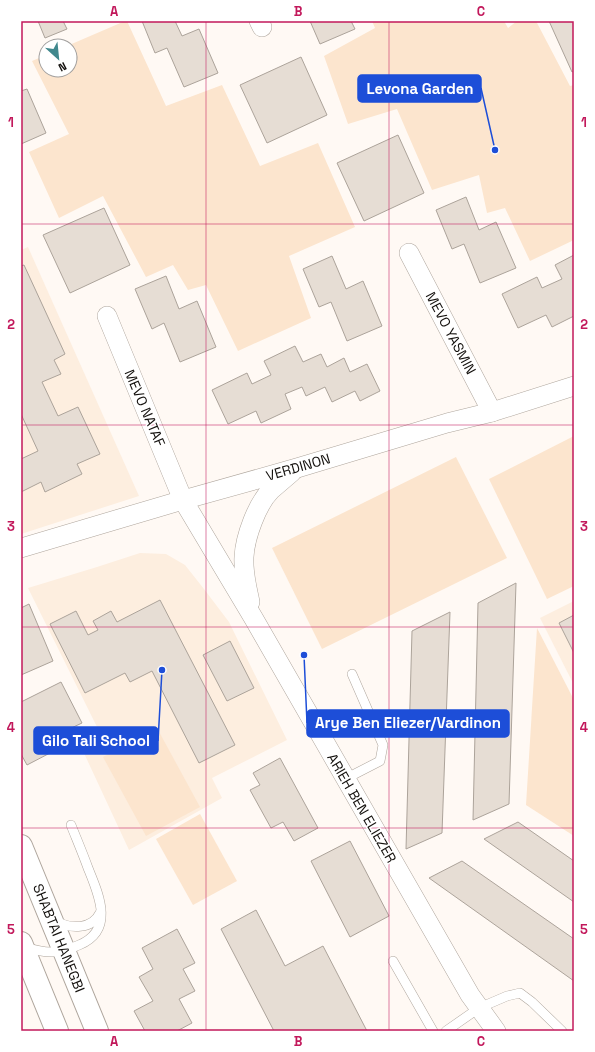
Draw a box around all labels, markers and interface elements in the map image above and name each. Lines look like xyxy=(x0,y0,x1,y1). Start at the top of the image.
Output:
text: A xyxy=(110,3,119,20)
text: B xyxy=(294,3,303,20)
text: C xyxy=(477,3,485,20)
north arrow xyxy=(38,38,78,78)
text: N xyxy=(56,59,69,75)
callout: Levona Garden xyxy=(358,75,481,102)
text: Levona Garden xyxy=(366,79,474,98)
text: 1 xyxy=(8,114,14,131)
text: 1 xyxy=(581,114,587,131)
street label: MEVO YASMIN xyxy=(422,289,480,377)
text: 2 xyxy=(7,316,15,333)
text: 2 xyxy=(580,316,588,333)
street label: MEVO NATAF xyxy=(121,367,169,450)
street label: VERDINON xyxy=(264,449,332,485)
text: 3 xyxy=(7,518,15,535)
text: 3 xyxy=(580,518,588,535)
callout: Arye Ben Eliezer/Vardinon xyxy=(307,710,509,737)
text: Arye Ben Eliezer/Vardinon xyxy=(315,713,501,732)
text: 4 xyxy=(7,719,15,736)
text: 4 xyxy=(580,719,588,736)
callout: Gilo Tali School xyxy=(34,727,158,754)
text: Gilo Tali School xyxy=(42,731,150,750)
street label: ARIEH BEN ELIEZER xyxy=(323,750,401,866)
street label: SHABTAI HANEGBI xyxy=(29,881,89,995)
text: 5 xyxy=(7,921,15,938)
text: 5 xyxy=(580,921,588,938)
text: A xyxy=(110,1033,119,1050)
text: B xyxy=(294,1033,303,1050)
text: C xyxy=(477,1033,485,1050)

